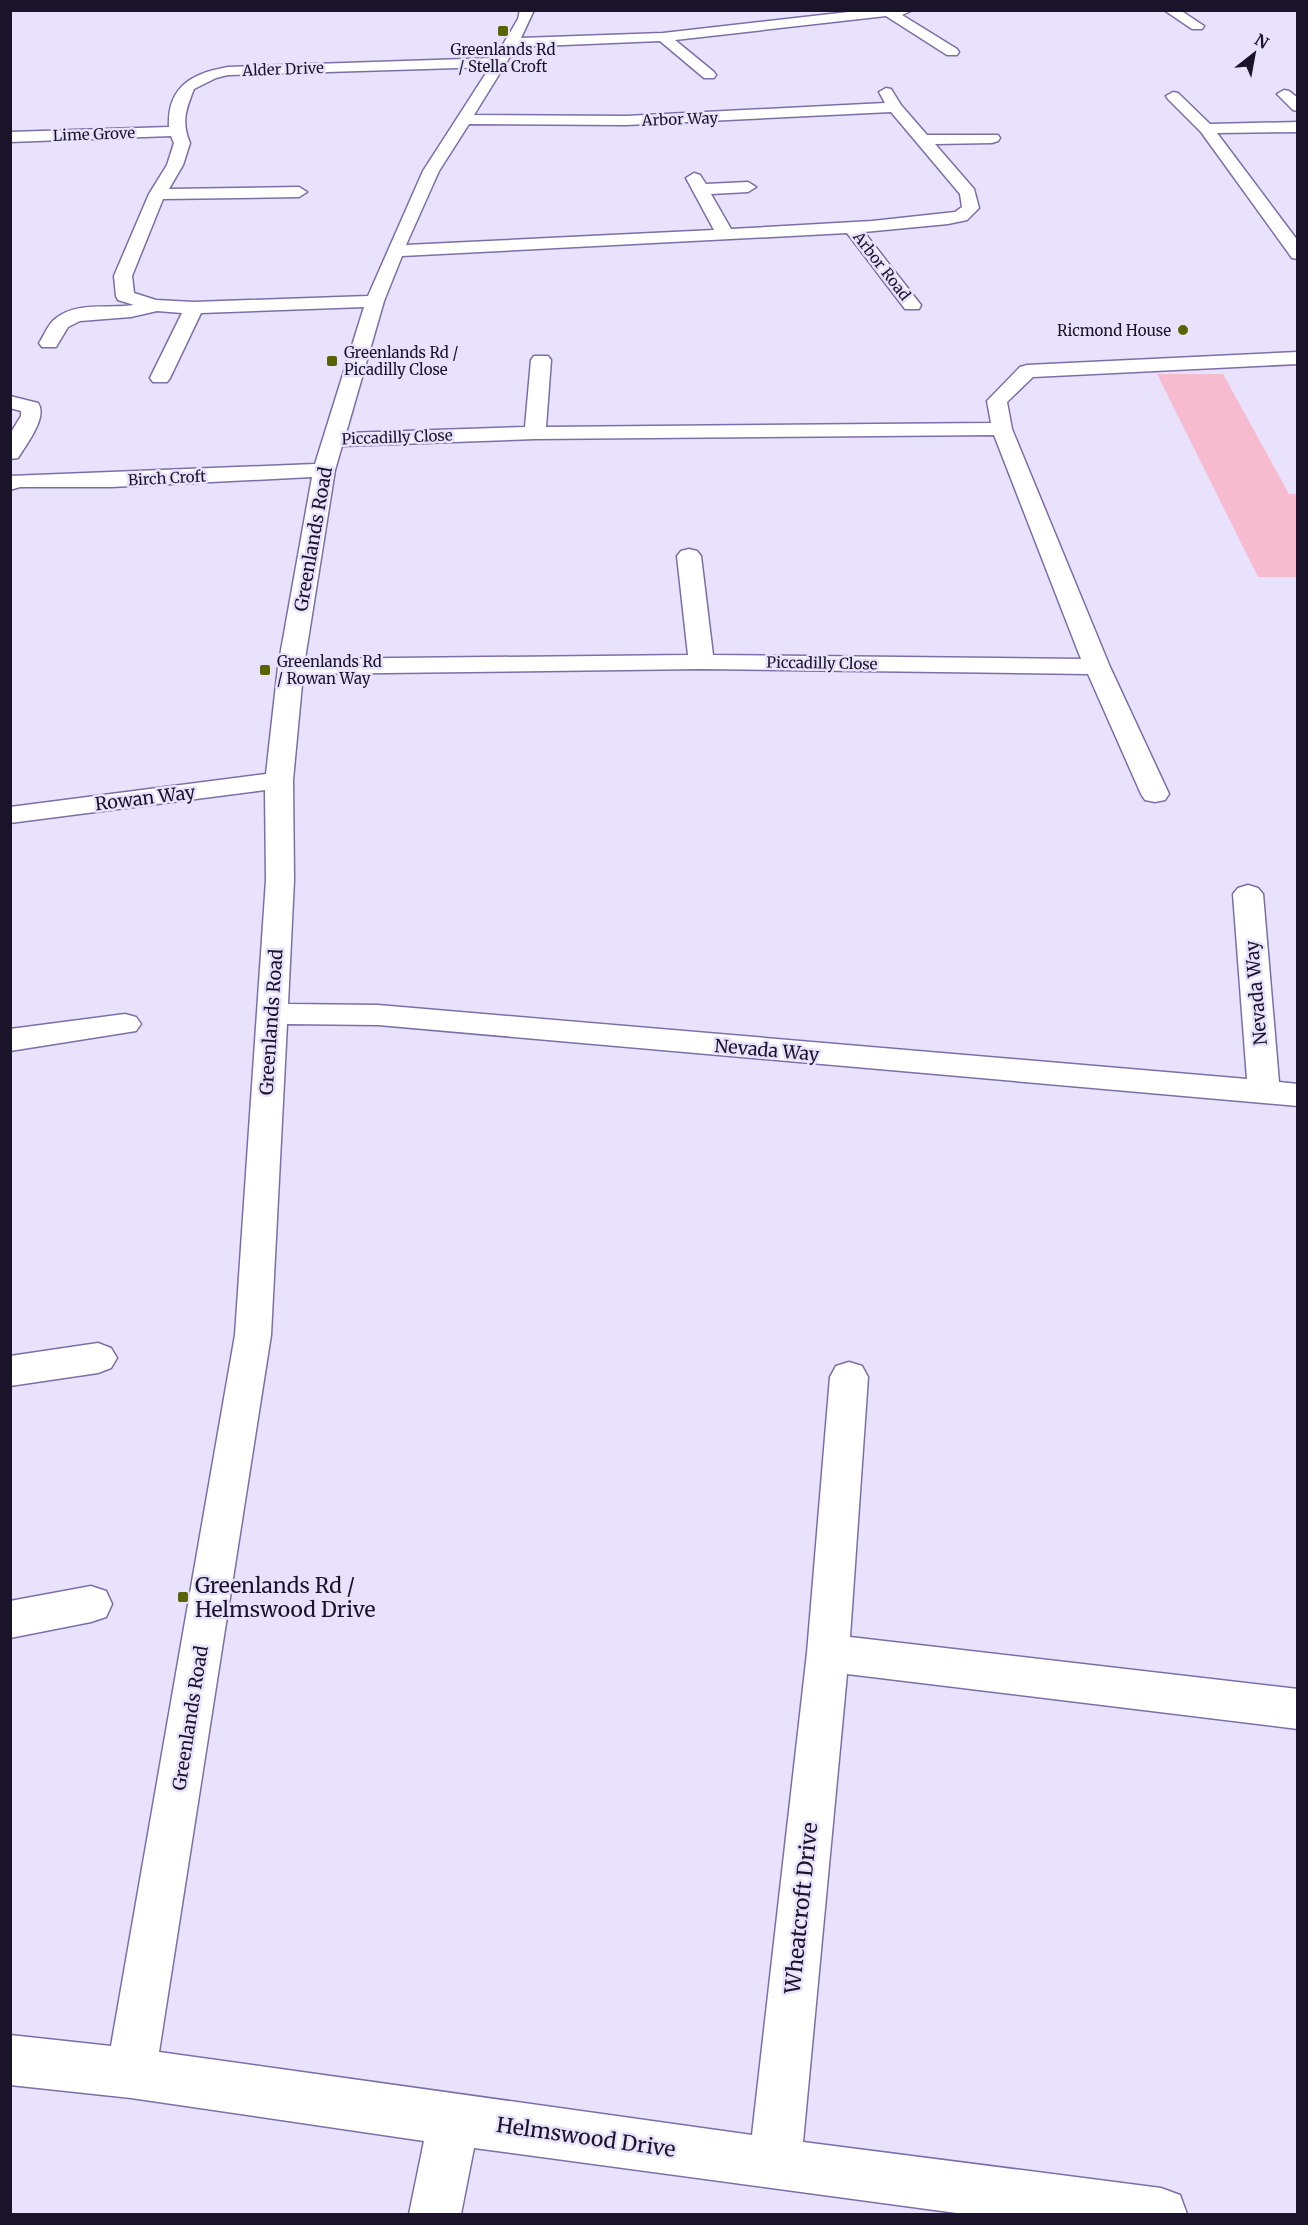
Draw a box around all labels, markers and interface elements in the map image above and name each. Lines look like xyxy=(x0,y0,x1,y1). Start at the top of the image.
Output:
marker: Greenlands Rd / Stella Croft xyxy=(496,24,510,38)
north arrow xyxy=(1224,24,1284,84)
text: N xyxy=(1251,29,1273,53)
place label: Greenlands Rd / Stella Croft xyxy=(451,40,555,76)
street label: Alder Drive xyxy=(241,58,324,80)
street label: Arbor Way xyxy=(641,108,719,130)
street label: Lime Grove xyxy=(53,123,136,145)
street label: Arbor Road xyxy=(849,227,915,304)
place label: Ricmond House xyxy=(1057,321,1171,340)
marker: Ricmond House xyxy=(1176,323,1190,337)
place label: Greenlands Rd / Picadilly Close xyxy=(344,343,458,379)
marker: Greenlands Rd / Picadilly Close xyxy=(325,354,339,368)
street label: Piccadilly Close xyxy=(341,426,453,448)
street label: Greenlands Road xyxy=(289,465,337,613)
street label: Birch Croft xyxy=(127,466,207,490)
place label: Greenlands Rd / Rowan Way xyxy=(277,652,382,688)
street label: Piccadilly Close xyxy=(766,653,878,673)
marker: Greenlands Rd / Rowan Way xyxy=(258,663,272,677)
street label: Rowan Way xyxy=(94,780,197,816)
street label: Nevada Way xyxy=(1240,939,1272,1046)
street label: Greenlands Road xyxy=(254,948,288,1096)
street label: Nevada Way xyxy=(714,1034,821,1066)
place label: Greenlands Rd / Helmswood Drive xyxy=(195,1572,376,1623)
marker: Greenlands Rd / Helmswood Drive xyxy=(176,1590,190,1604)
street label: Greenlands Road xyxy=(167,1644,213,1792)
street label: Wheatcroft Drive xyxy=(778,1821,823,1996)
street label: Helmswood Drive xyxy=(495,2111,677,2163)

